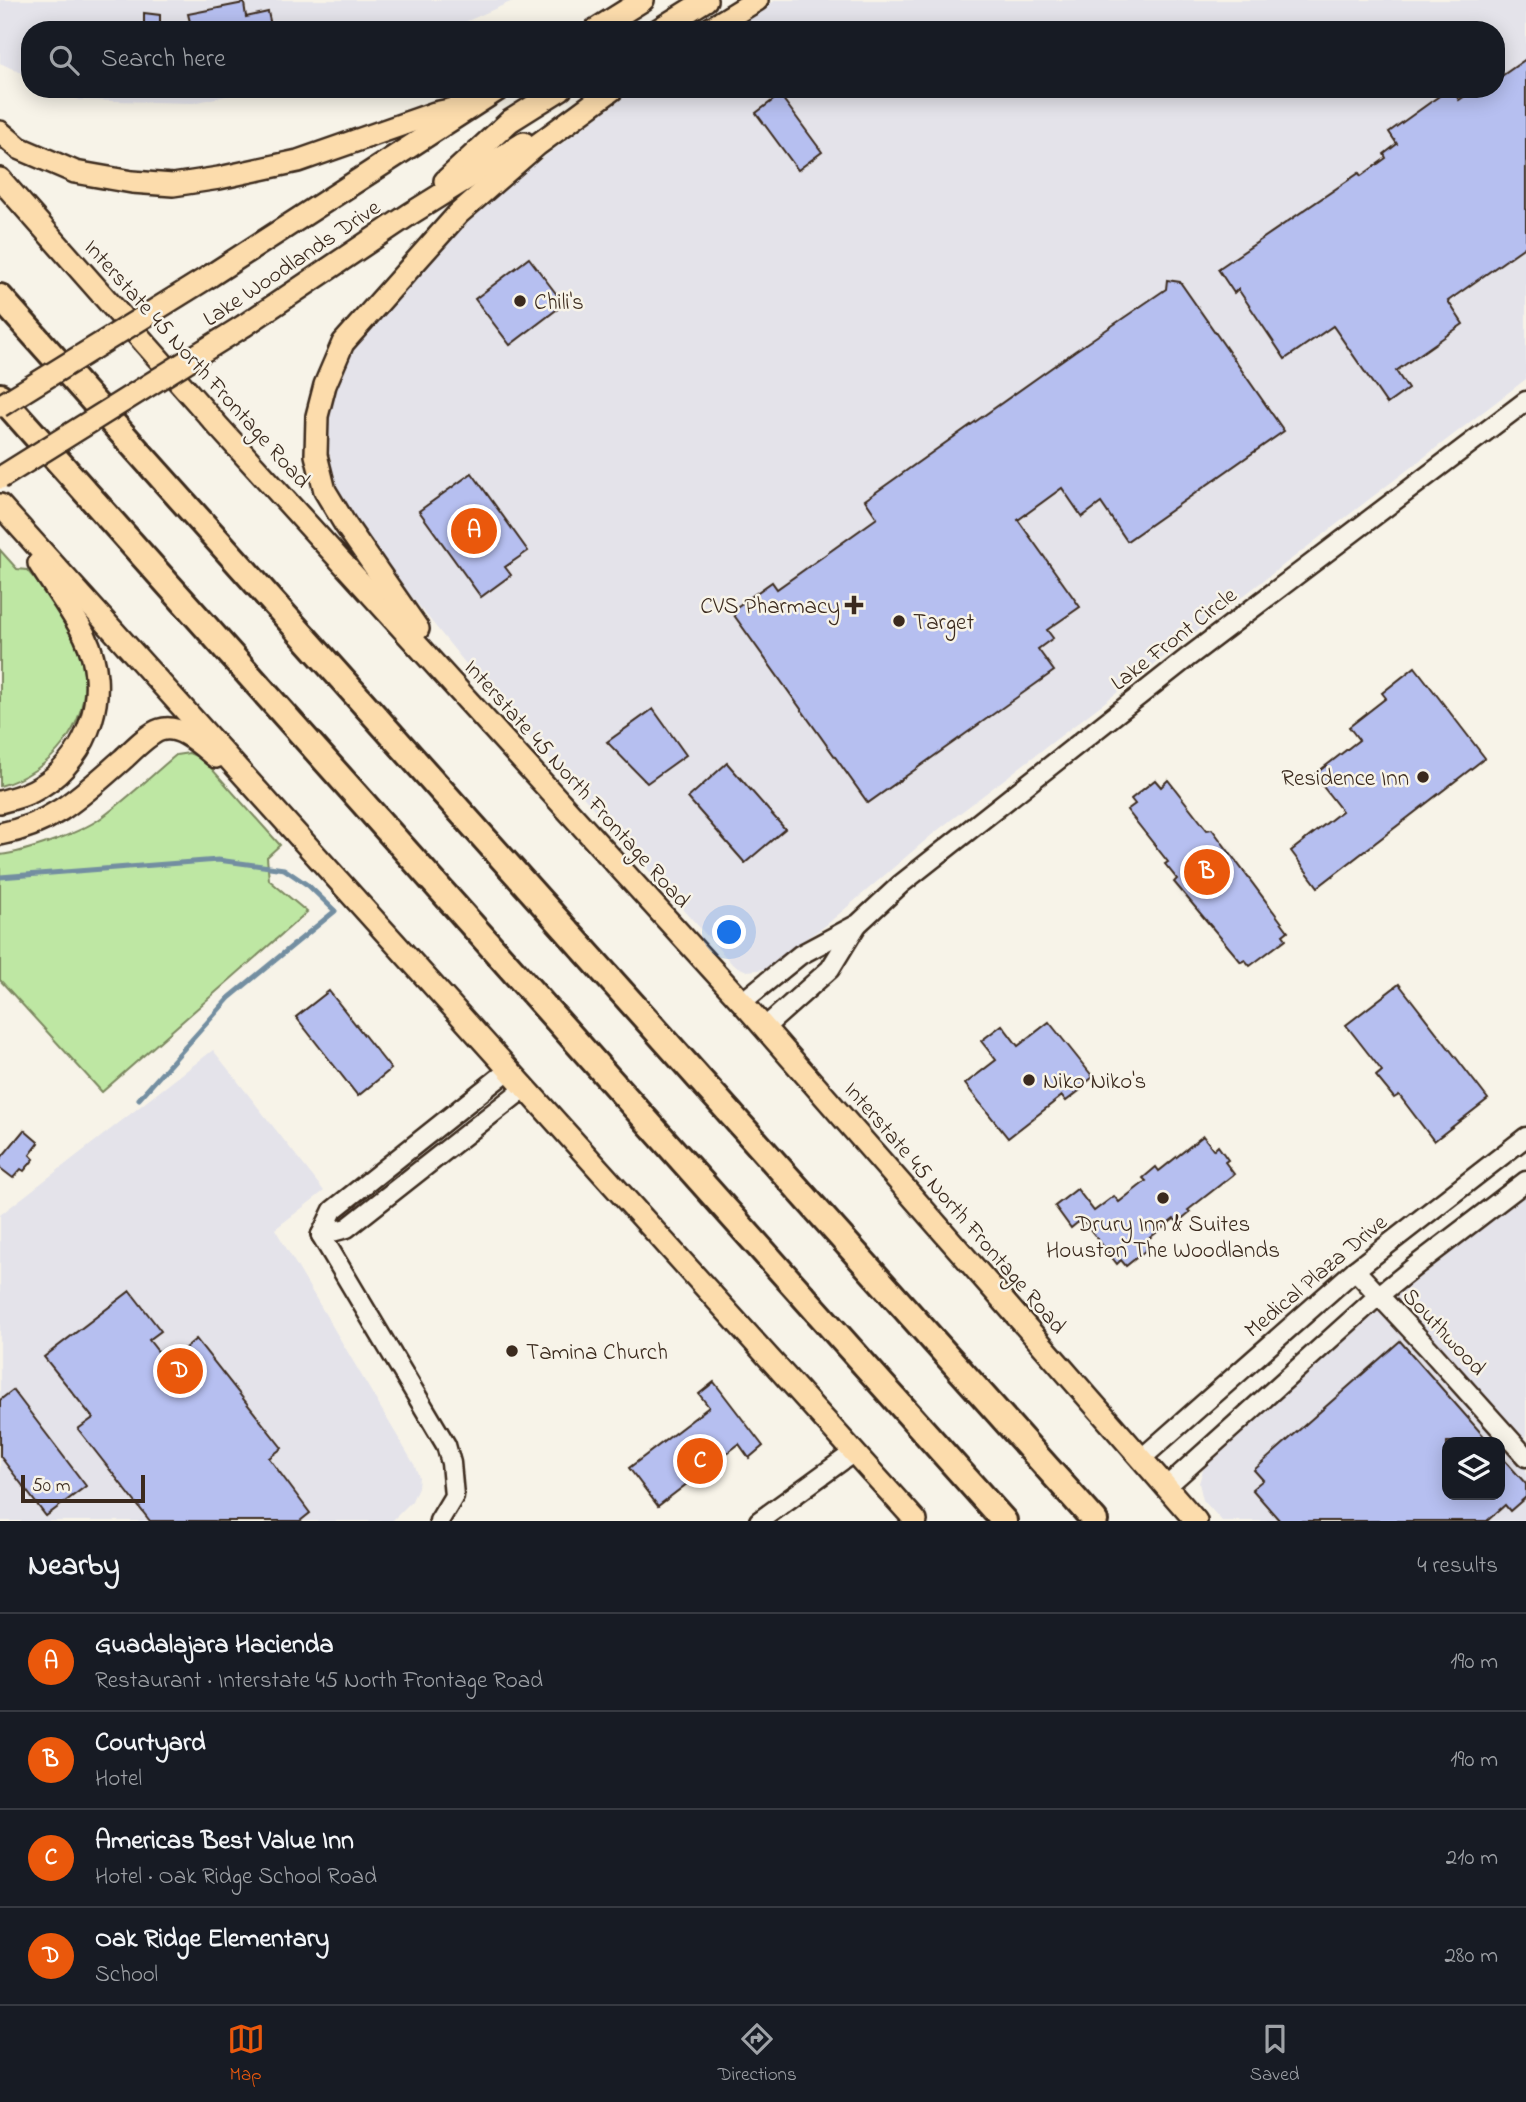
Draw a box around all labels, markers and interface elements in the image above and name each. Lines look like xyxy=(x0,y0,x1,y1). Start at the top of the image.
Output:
search box xyxy=(21,21,1505,98)
icon: search xyxy=(45,41,83,79)
text: Search here xyxy=(101,41,226,79)
street label: Lake Woodlands Drive xyxy=(197,192,388,336)
street label: Interstate 45 North Frontage Road xyxy=(74,233,317,497)
place label: Chili's xyxy=(534,287,584,320)
marker: Chili's xyxy=(512,293,528,309)
pin: A xyxy=(451,505,497,557)
street label: Lake Front Circle xyxy=(1104,580,1245,700)
place label: CVS Pharmacy xyxy=(700,591,840,626)
marker: CVS Pharmacy xyxy=(846,597,862,613)
place label: Target xyxy=(913,607,974,641)
marker: Target xyxy=(891,613,907,629)
street label: Interstate 45 North Frontage Road xyxy=(454,653,697,917)
place label: Residence Inn xyxy=(1281,763,1409,796)
marker: Residence Inn xyxy=(1415,769,1431,785)
pin: B xyxy=(1184,846,1230,898)
your location xyxy=(712,915,746,949)
place label: Niko Niko's xyxy=(1043,1066,1146,1099)
marker: Niko Niko's xyxy=(1021,1072,1037,1088)
street label: Interstate 45 North Frontage Road xyxy=(834,1075,1073,1343)
marker: Drury Inn & Suites Houston The Woodlands xyxy=(1155,1190,1171,1206)
street label: Medical Plaza Drive xyxy=(1238,1207,1396,1347)
place label: Drury Inn & Suites Houston The Woodlands xyxy=(1046,1209,1280,1268)
street label: Southwood xyxy=(1394,1281,1493,1384)
place label: Tamina Church xyxy=(526,1337,668,1370)
marker: Tamina Church xyxy=(504,1343,520,1359)
pin: D xyxy=(157,1345,203,1397)
pin: C xyxy=(677,1435,723,1487)
map controls xyxy=(1442,1437,1505,1500)
button: layers xyxy=(1442,1437,1505,1500)
scale bar xyxy=(21,1472,145,1504)
text: 50 m xyxy=(32,1473,71,1500)
text: Nearby xyxy=(28,1545,120,1589)
text: 4 results xyxy=(1417,1550,1498,1583)
text: Guadalajara Hacienda xyxy=(95,1627,334,1665)
text: A xyxy=(44,1646,58,1679)
text: 190 m xyxy=(1450,1646,1498,1679)
text: Restaurant · Interstate 45 North Frontage Road xyxy=(95,1665,543,1698)
text: Courtyard xyxy=(95,1725,206,1763)
text: B xyxy=(43,1744,59,1777)
text: 190 m xyxy=(1450,1744,1498,1777)
text: Hotel xyxy=(95,1763,142,1796)
text: Americas Best Value Inn xyxy=(95,1823,354,1861)
text: C xyxy=(45,1842,57,1875)
text: 210 m xyxy=(1446,1842,1498,1875)
text: Hotel · Oak Ridge School Road xyxy=(95,1861,377,1894)
text: Oak Ridge Elementary xyxy=(95,1921,329,1959)
text: D xyxy=(43,1940,59,1973)
text: 280 m xyxy=(1444,1940,1498,1973)
text: School xyxy=(95,1959,158,1992)
tab: Map xyxy=(227,2020,265,2089)
tab: Directions xyxy=(718,2020,797,2089)
tab: Saved xyxy=(1250,2020,1299,2089)

